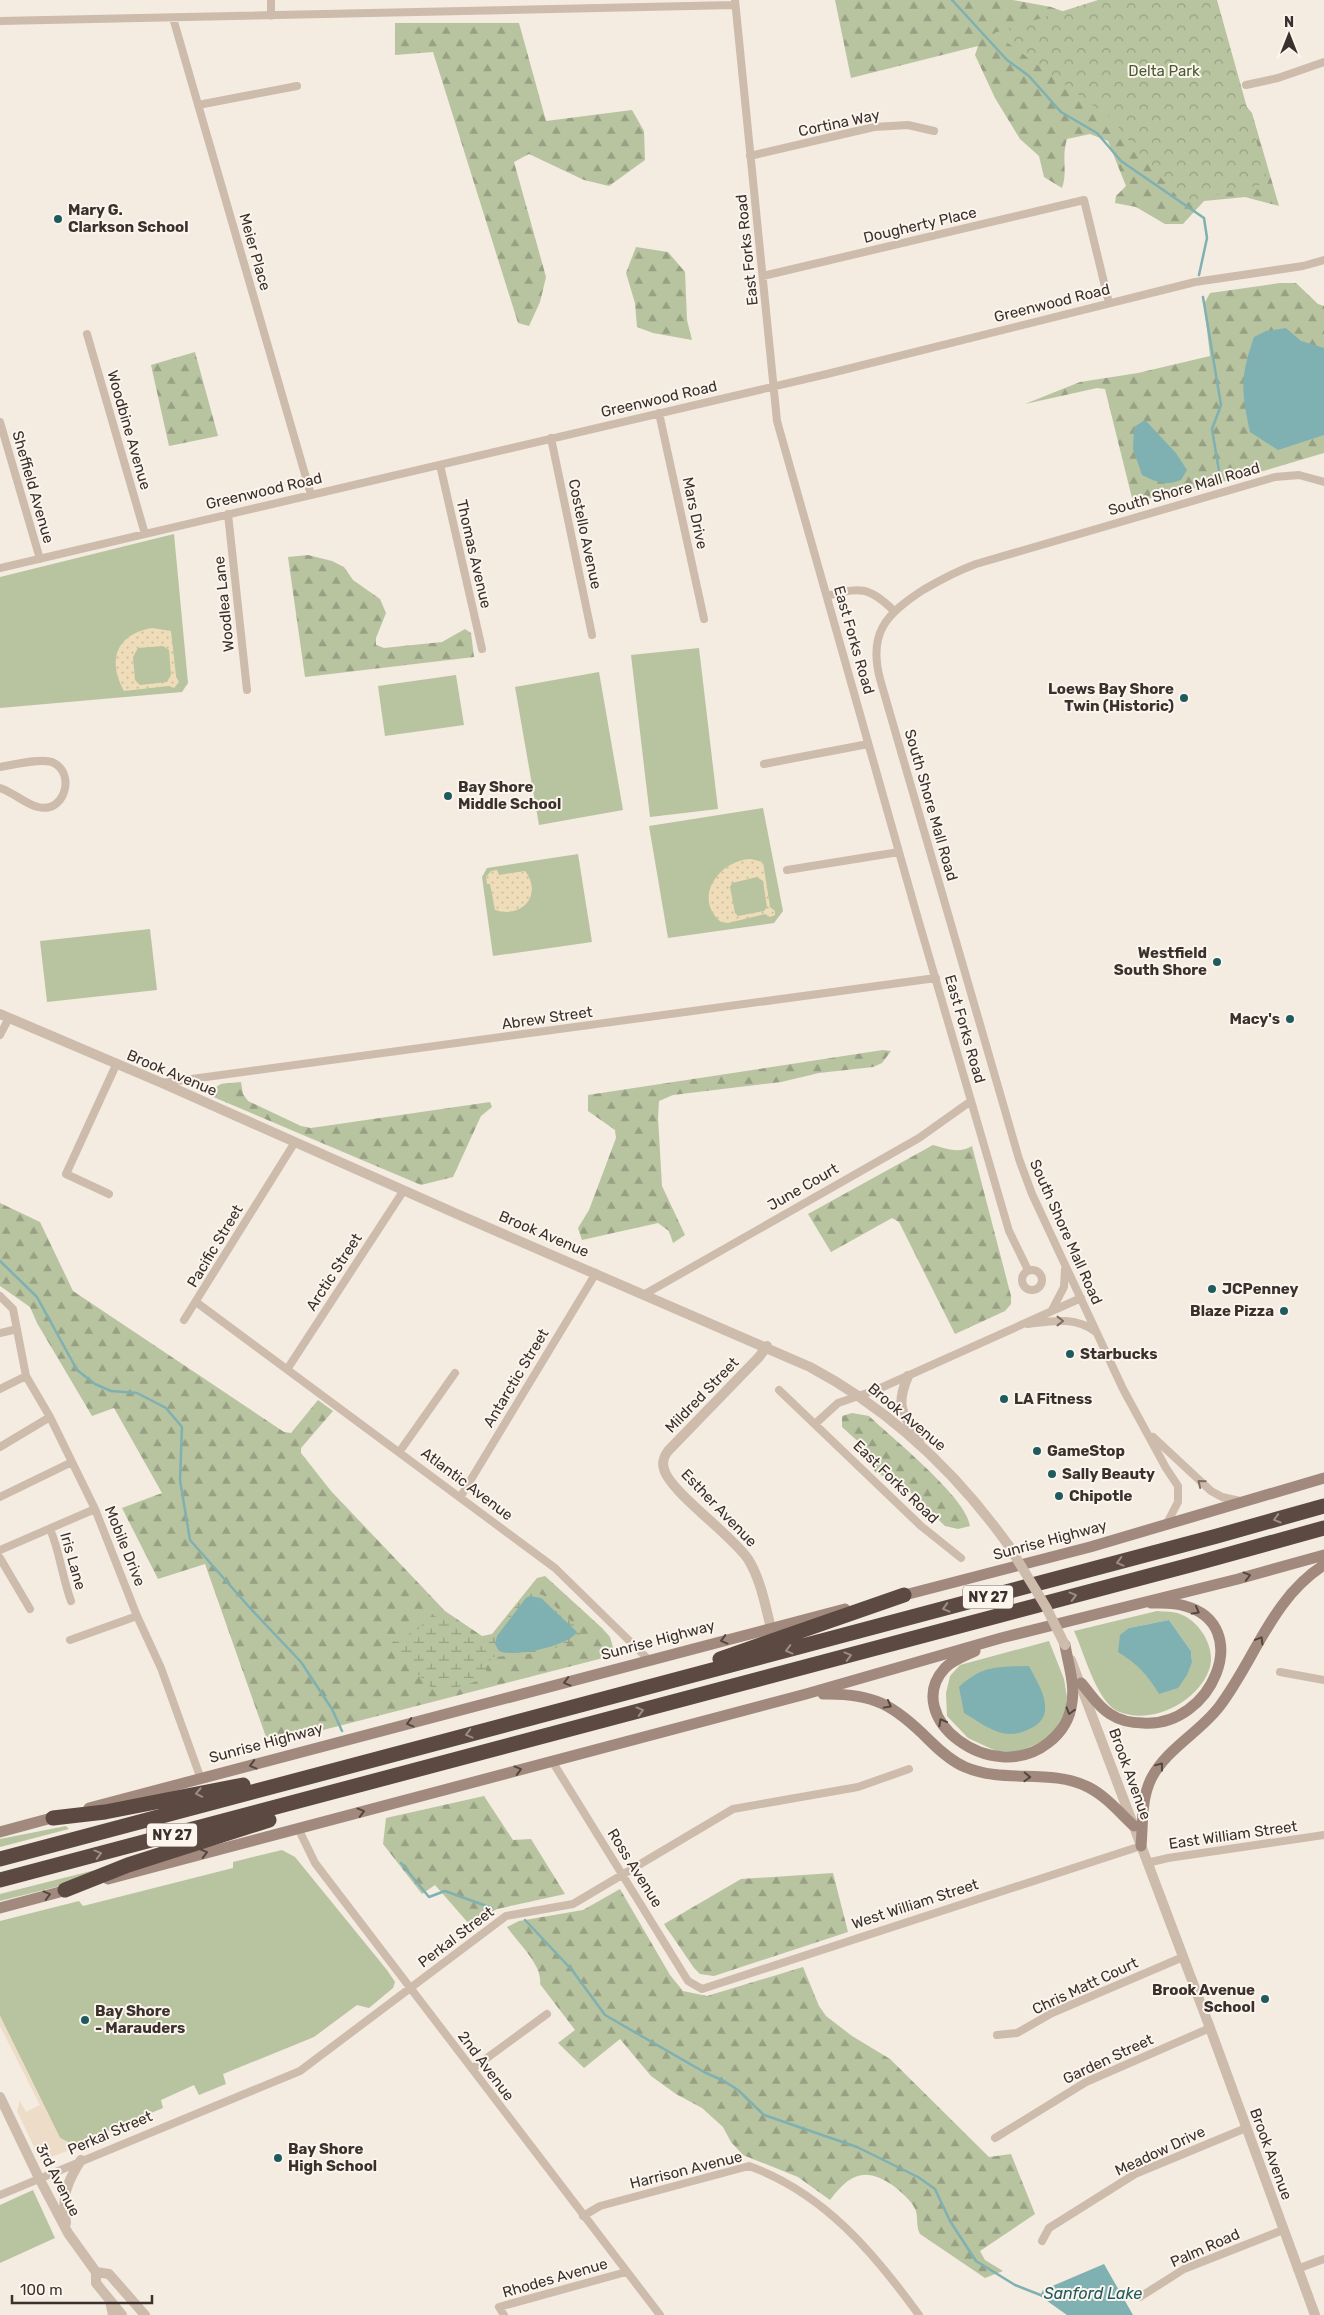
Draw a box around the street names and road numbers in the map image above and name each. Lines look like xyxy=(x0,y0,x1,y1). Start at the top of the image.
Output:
street label: Cortina Way xyxy=(797,106,881,140)
street label: East Forks Road xyxy=(732,193,762,307)
street label: Dougherty Place xyxy=(862,203,978,247)
street label: Meier Place xyxy=(235,211,275,293)
street label: Greenwood Road xyxy=(992,280,1112,326)
street label: Woodbine Avenue xyxy=(103,368,155,492)
street label: Greenwood Road xyxy=(599,377,719,421)
street label: Sheffield Avenue xyxy=(8,429,58,545)
street label: South Shore Mall Road xyxy=(1106,459,1262,519)
street label: Greenwood Road xyxy=(204,469,324,513)
street label: Mars Drive xyxy=(679,475,711,551)
street label: Costello Avenue xyxy=(565,477,605,591)
street label: Thomas Avenue xyxy=(453,498,495,610)
street label: Woodlea Lane xyxy=(210,555,238,653)
street label: East Forks Road xyxy=(830,584,878,696)
street label: South Shore Mall Road xyxy=(901,727,961,883)
street label: East Forks Road xyxy=(941,973,989,1085)
street label: Abrew Street xyxy=(500,1003,594,1033)
street label: Brook Avenue xyxy=(124,1046,220,1100)
street label: South Shore Mall Road xyxy=(1026,1157,1106,1307)
street label: June Court xyxy=(764,1159,842,1215)
street label: Pacific Street xyxy=(183,1201,247,1291)
street label: Brook Avenue xyxy=(496,1207,592,1261)
street label: Arctic Street xyxy=(302,1230,366,1314)
street label: Antarctic Street xyxy=(479,1325,553,1431)
street label: Mildred Street xyxy=(661,1353,743,1437)
street label: Brook Avenue xyxy=(864,1379,950,1455)
street label: East Forks Road xyxy=(849,1437,943,1527)
street label: Atlantic Avenue xyxy=(418,1444,516,1524)
street label: Esther Avenue xyxy=(677,1465,761,1551)
street label: Mobile Drive xyxy=(101,1503,149,1589)
street label: Sunrise Highway xyxy=(991,1516,1109,1564)
street label: Iris Lane xyxy=(56,1530,90,1592)
road number: NY 27 xyxy=(963,1585,1013,1608)
street label: Sunrise Highway xyxy=(599,1616,717,1664)
street label: Sunrise Highway xyxy=(207,1719,325,1767)
street label: Brook Avenue xyxy=(1105,1726,1155,1822)
street label: East William Street xyxy=(1168,1817,1299,1853)
road number: NY 27 xyxy=(147,1824,197,1846)
street label: Ross Avenue xyxy=(604,1825,666,1911)
street label: West William Street xyxy=(849,1875,981,1933)
street label: Perkal Street xyxy=(415,1903,498,1971)
street label: Chris Matt Court xyxy=(1029,1954,1141,2018)
street label: 2nd Avenue xyxy=(454,2028,518,2104)
street label: Garden Street xyxy=(1060,2030,1156,2088)
street label: Brook Avenue xyxy=(1246,2106,1296,2202)
street label: Perkal Street xyxy=(65,2107,155,2159)
street label: Meadow Drive xyxy=(1112,2122,1208,2180)
street label: 3rd Avenue xyxy=(32,2141,84,2219)
street label: Harrison Avenue xyxy=(628,2147,744,2193)
street label: Palm Road xyxy=(1168,2225,1242,2271)
street label: Rhodes Avenue xyxy=(500,2254,610,2302)

